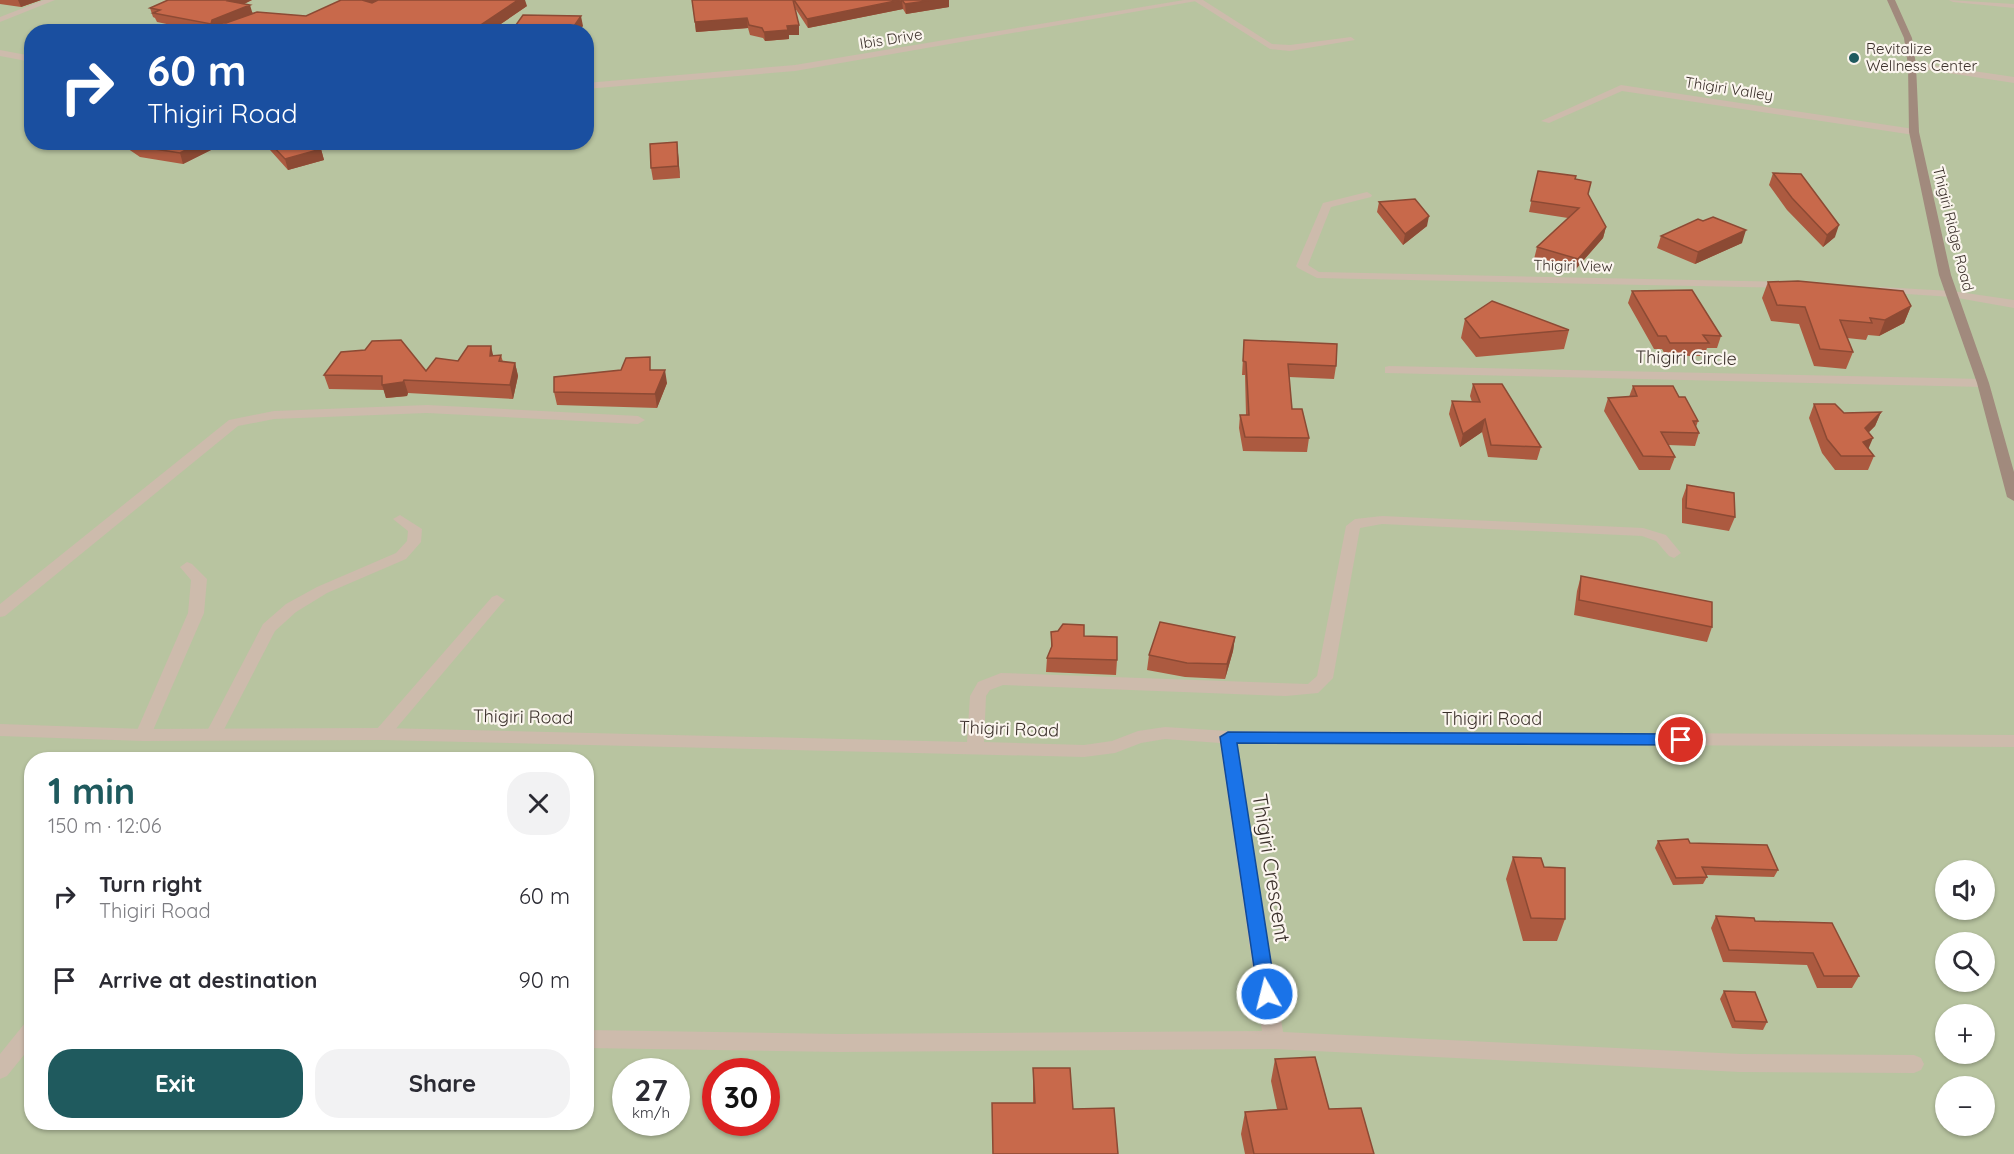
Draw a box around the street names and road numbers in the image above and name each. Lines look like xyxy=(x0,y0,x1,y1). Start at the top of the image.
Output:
street label: Ibis Drive xyxy=(858,24,924,53)
street label: Thigiri Valley xyxy=(1684,72,1775,105)
street label: Thigiri Ridge Road xyxy=(1929,165,1978,293)
street label: Thigiri View xyxy=(1533,255,1613,276)
street label: Thigiri Circle xyxy=(1635,345,1737,370)
street label: Thigiri Road xyxy=(473,704,573,729)
street label: Thigiri Road xyxy=(1442,707,1542,730)
street label: Thigiri Road xyxy=(958,715,1060,742)
street label: Thigiri Crescent xyxy=(1247,792,1297,944)

